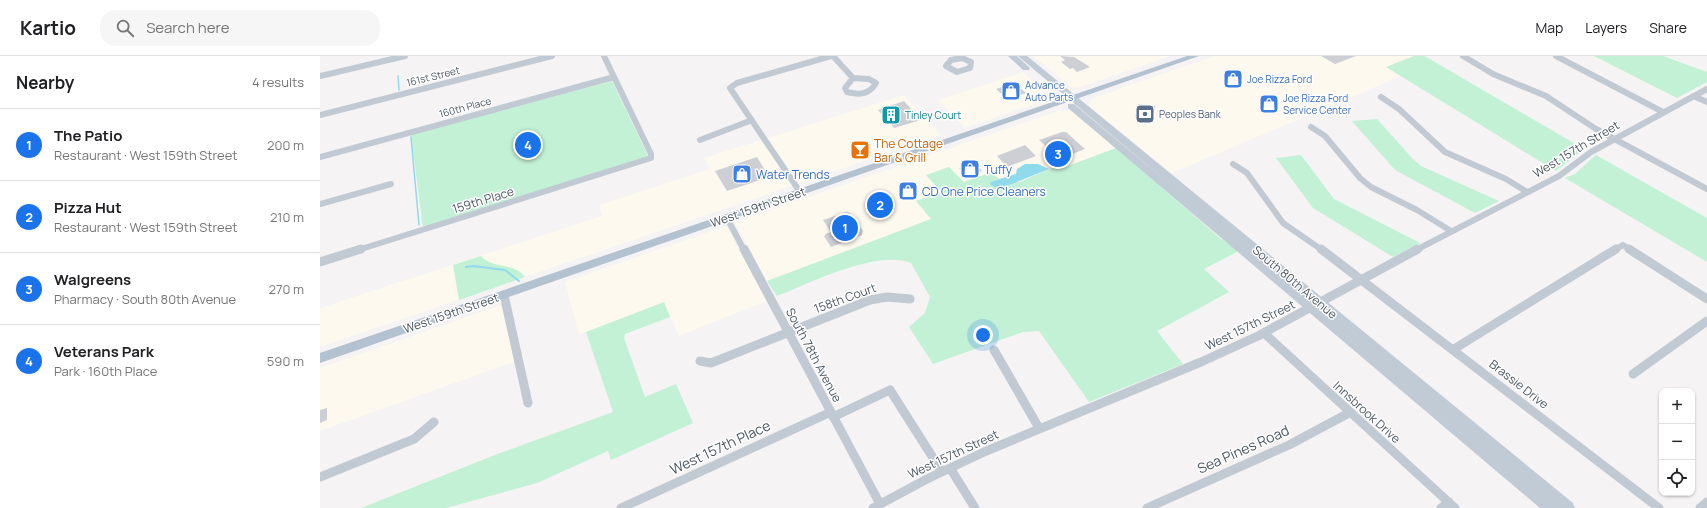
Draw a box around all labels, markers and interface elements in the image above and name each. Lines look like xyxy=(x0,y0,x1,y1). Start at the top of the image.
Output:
search box xyxy=(100,10,380,46)
text: Kartio xyxy=(20,15,76,41)
icon: search xyxy=(114,17,136,39)
text: Search here xyxy=(146,17,230,38)
text: Map xyxy=(1535,18,1563,37)
text: Layers xyxy=(1585,18,1627,37)
text: Share xyxy=(1649,18,1687,37)
street label: 161st Street xyxy=(405,63,461,89)
shop icon: Joe Rizza Ford xyxy=(1222,68,1244,90)
text: Nearby xyxy=(16,71,74,94)
place label: Joe Rizza Ford xyxy=(1247,72,1312,86)
text: 4 results xyxy=(252,73,304,91)
place label: Advance Auto Parts xyxy=(1025,78,1073,104)
shop icon: Advance Auto Parts xyxy=(1000,80,1022,102)
place label: Joe Rizza Ford Service Center xyxy=(1283,91,1352,117)
street label: 160th Place xyxy=(437,93,493,121)
shop icon: Joe Rizza Ford Service Center xyxy=(1258,93,1280,115)
bank icon: Peoples Bank xyxy=(1134,103,1156,125)
building icon: Tinley Court xyxy=(880,104,902,126)
place label: Peoples Bank xyxy=(1159,107,1222,121)
place label: Tinley Court xyxy=(905,108,961,122)
street label: West 157th Street xyxy=(1530,116,1623,182)
text: The Patio xyxy=(54,125,123,146)
pin: 4 xyxy=(515,130,541,160)
place label: The Cottage Bar & Grill xyxy=(874,135,943,166)
text: 1 xyxy=(26,136,32,154)
text: 200 m xyxy=(267,136,304,154)
bar icon: The Cottage Bar & Grill xyxy=(849,139,871,161)
pin: 3 xyxy=(1045,139,1071,169)
text: Restaurant · West 159th Street xyxy=(54,146,237,164)
shop icon: Tuffy xyxy=(959,158,981,180)
place label: Tuffy xyxy=(984,161,1013,178)
shop icon: Water Trends xyxy=(731,163,753,185)
place label: Water Trends xyxy=(756,166,830,183)
shop icon: CD One Price Cleaners xyxy=(897,180,919,202)
street label: 159th Place xyxy=(450,183,516,217)
street label: West 159th Street xyxy=(708,183,808,231)
place label: CD One Price Cleaners xyxy=(922,183,1046,200)
pin: 2 xyxy=(867,190,893,220)
text: Pizza Hut xyxy=(54,197,122,218)
text: 2 xyxy=(25,208,33,226)
text: 210 m xyxy=(270,208,304,226)
pin: 1 xyxy=(832,213,858,243)
text: Restaurant · West 159th Street xyxy=(54,218,237,236)
street label: South 80th Avenue xyxy=(1249,242,1341,322)
text: Walgreens xyxy=(54,269,131,290)
street label: 158th Court xyxy=(812,279,879,317)
text: 3 xyxy=(25,280,33,298)
text: 270 m xyxy=(269,280,304,298)
street label: West 159th Street xyxy=(401,289,501,337)
text: Pharmacy · South 80th Avenue xyxy=(54,290,236,308)
street label: West 157th Street xyxy=(1202,296,1298,354)
street label: South 78th Avenue xyxy=(782,305,846,405)
your location xyxy=(973,325,993,345)
text: Veterans Park xyxy=(54,341,154,362)
text: 4 xyxy=(25,352,33,370)
text: 590 m xyxy=(267,352,304,370)
street label: Brassie Drive xyxy=(1486,355,1552,413)
text: Park · 160th Place xyxy=(54,362,157,380)
street label: Innsbrook Drive xyxy=(1330,377,1404,447)
map controls xyxy=(1659,388,1695,496)
button: + xyxy=(1659,388,1695,424)
street label: West 157th Place xyxy=(667,415,773,479)
street label: Sea Pines Road xyxy=(1194,420,1292,478)
button: − xyxy=(1659,424,1695,460)
street label: West 157th Street xyxy=(905,425,1001,482)
button: locate xyxy=(1659,460,1695,496)

